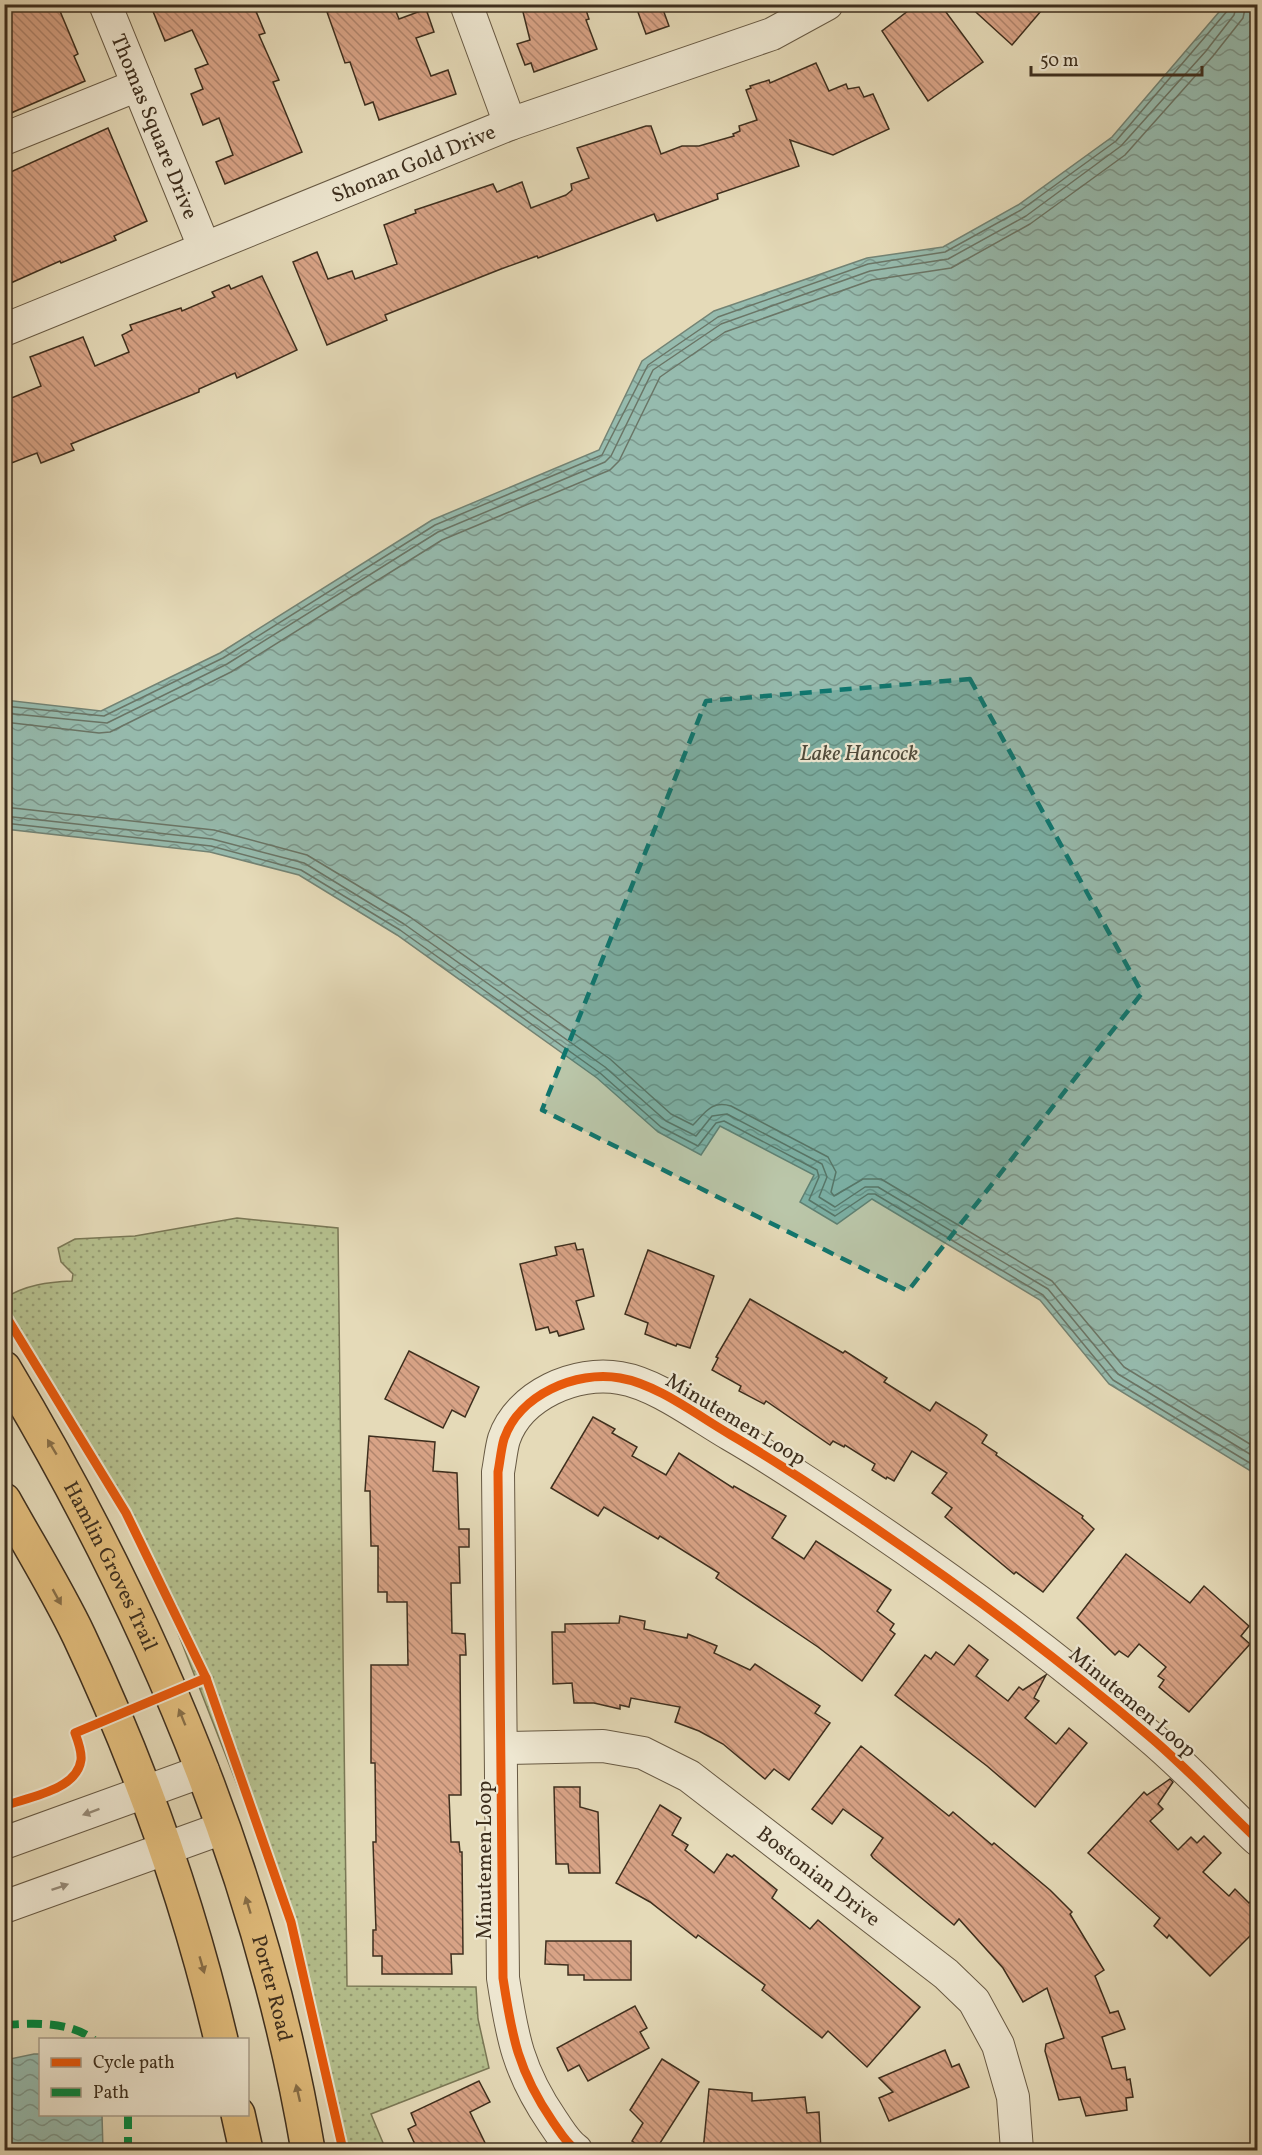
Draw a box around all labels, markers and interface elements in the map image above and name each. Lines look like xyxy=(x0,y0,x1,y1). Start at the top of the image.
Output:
street label: Thomas Square Drive xyxy=(103,30,204,224)
scale bar xyxy=(1031,39,1202,77)
text: 50 m xyxy=(1040,49,1079,74)
street label: Shonan Gold Drive xyxy=(327,118,501,211)
water label: Lake Hancock xyxy=(800,739,918,770)
street label: Minutemen Loop xyxy=(660,1367,811,1474)
one-way arrow xyxy=(46,1439,57,1455)
street label: Hamlin Groves Trail xyxy=(55,1476,164,1656)
one-way arrow xyxy=(52,1589,63,1605)
street label: Minutemen Loop xyxy=(1062,1641,1202,1765)
one-way arrow xyxy=(177,1708,186,1726)
street label: Minutemen Loop xyxy=(471,1781,500,1939)
one-way arrow xyxy=(81,1807,99,1817)
street label: Bostonian Drive xyxy=(750,1820,886,1934)
one-way arrow xyxy=(51,1881,69,1891)
one-way arrow xyxy=(243,1896,252,1914)
street label: Porter Road xyxy=(243,1932,299,2045)
one-way arrow xyxy=(198,1956,207,1974)
legend xyxy=(39,2038,249,2116)
text: Cycle path xyxy=(93,2051,175,2076)
text: Path xyxy=(93,2081,129,2106)
one-way arrow xyxy=(293,2083,302,2102)

